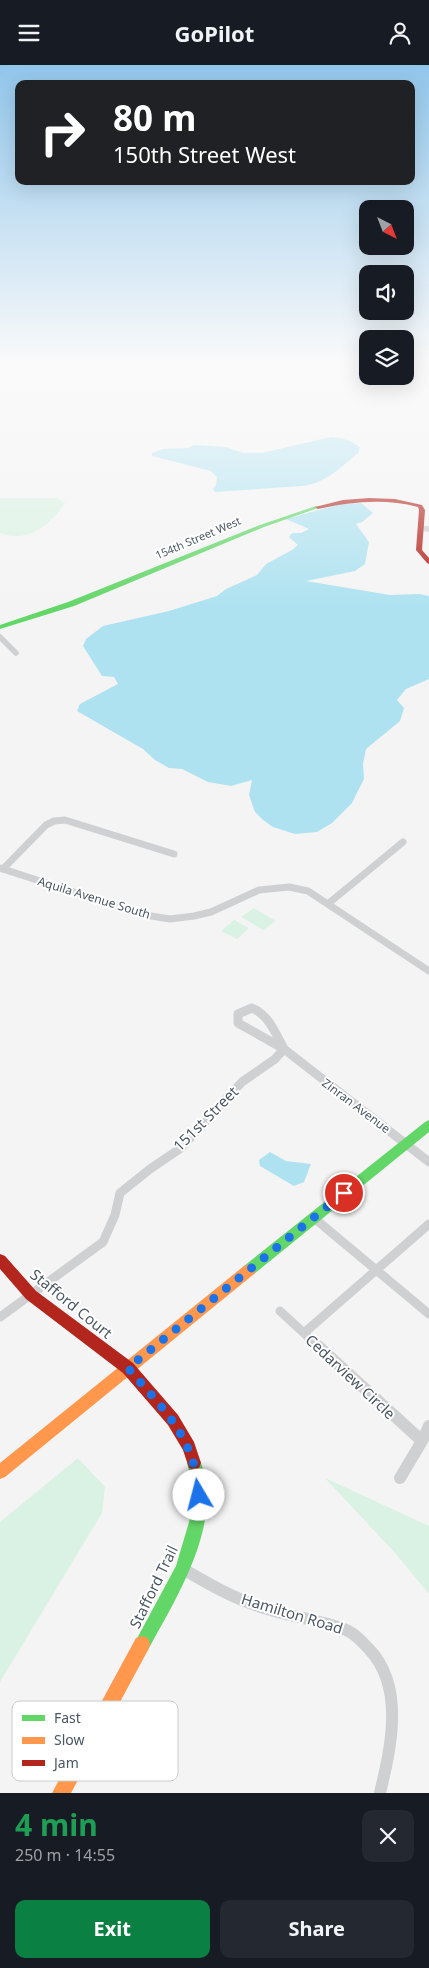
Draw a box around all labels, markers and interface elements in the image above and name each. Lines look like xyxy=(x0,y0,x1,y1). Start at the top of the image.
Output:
text: GoPilot xyxy=(175,18,254,48)
icon: menu xyxy=(15,19,43,47)
icon: person xyxy=(386,19,414,47)
text: 80 m xyxy=(113,94,196,141)
icon: right xyxy=(30,100,95,165)
text: 150th Street West xyxy=(113,139,296,169)
north arrow xyxy=(359,200,414,255)
map controls xyxy=(359,200,414,385)
button: sound xyxy=(359,265,414,320)
button: layers xyxy=(359,330,414,385)
street label: 154th Street West xyxy=(153,513,243,562)
street label: Aquila Avenue South xyxy=(36,872,152,923)
street label: Zinran Avenue xyxy=(319,1074,394,1137)
street label: 151st Street xyxy=(168,1081,243,1155)
pin xyxy=(323,1172,365,1214)
icon: arrive xyxy=(330,1179,358,1207)
street label: Stafford Court xyxy=(27,1264,117,1343)
street label: Cedarview Circle xyxy=(301,1329,400,1423)
position arrow xyxy=(172,1468,224,1520)
street label: Stafford Trail xyxy=(124,1542,182,1631)
street label: Hamilton Road xyxy=(239,1588,345,1638)
legend xyxy=(12,1701,178,1781)
text: Fast xyxy=(54,1708,81,1727)
text: Slow xyxy=(54,1730,85,1749)
text: Jam xyxy=(52,1753,79,1772)
text: 4 min xyxy=(15,1804,98,1845)
button: close xyxy=(362,1810,414,1862)
text: 250 m · 14:55 xyxy=(15,1844,115,1866)
button: Exit xyxy=(15,1900,210,1958)
button: Share xyxy=(220,1900,414,1958)

